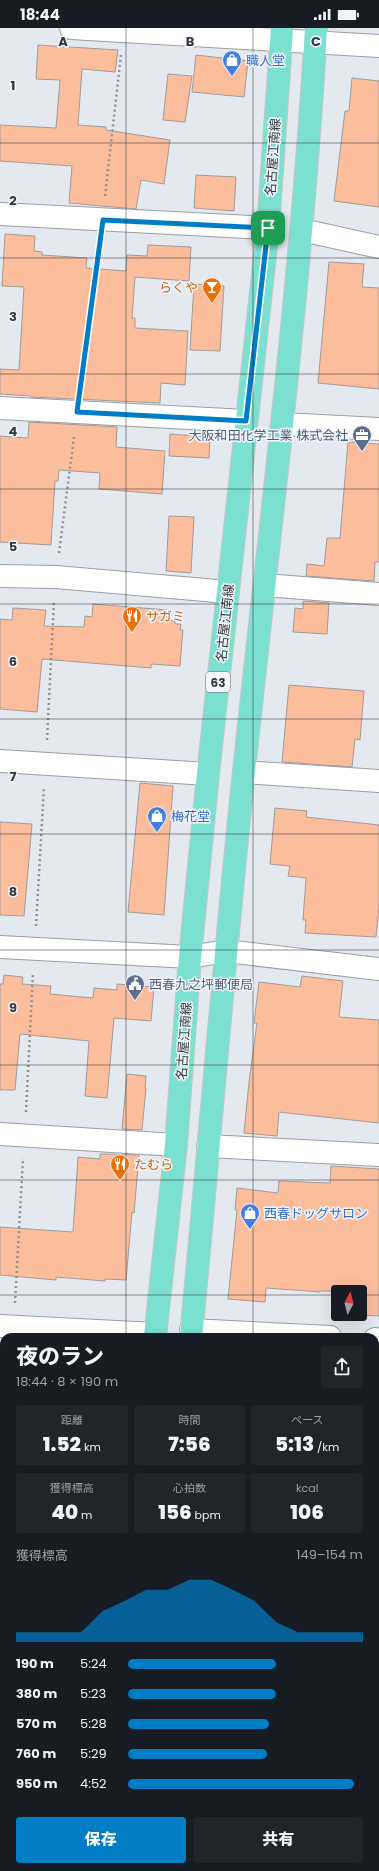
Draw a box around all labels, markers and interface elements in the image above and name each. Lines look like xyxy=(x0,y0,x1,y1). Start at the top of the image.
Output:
text: 18:44 xyxy=(20,4,60,25)
text: A xyxy=(58,32,68,51)
text: B xyxy=(186,32,195,51)
text: C xyxy=(311,32,321,51)
shop icon: 職人堂 xyxy=(221,49,243,77)
place label: 職人堂 xyxy=(246,51,285,70)
text: 1 xyxy=(11,76,15,95)
street label: 名古屋江南線 xyxy=(261,117,285,197)
text: 2 xyxy=(9,191,17,210)
pin xyxy=(251,211,285,245)
icon: arrive xyxy=(257,217,279,239)
bar icon: らくや xyxy=(201,276,223,304)
place label: らくや xyxy=(159,278,198,297)
text: 3 xyxy=(9,307,17,326)
text: 4 xyxy=(9,422,18,441)
office icon: 大阪和田化学工業 株式会社 xyxy=(351,424,373,452)
place label: 大阪和田化学工業 株式会社 xyxy=(189,426,348,445)
text: 5 xyxy=(9,537,17,556)
street label: 名古屋江南線 xyxy=(211,583,239,663)
restaurant icon: サガミ xyxy=(121,605,143,633)
place label: サガミ xyxy=(146,607,185,626)
text: 6 xyxy=(9,652,17,671)
road number: 63 xyxy=(206,672,230,692)
text: 7 xyxy=(10,767,17,786)
shop icon: 梅花堂 xyxy=(146,805,168,833)
place label: 梅花堂 xyxy=(171,807,210,826)
text: 8 xyxy=(9,882,17,901)
public building icon: 西春九之坪郵便局 xyxy=(124,973,146,1001)
place label: 西春九之坪郵便局 xyxy=(149,975,253,994)
text: 9 xyxy=(9,998,17,1017)
street label: 名古屋江南線 xyxy=(172,1001,196,1081)
restaurant icon: たむら xyxy=(109,1153,131,1181)
place label: たむら xyxy=(134,1155,173,1174)
shop icon: 西春ドッグサロン xyxy=(239,1202,261,1230)
place label: 西春ドッグサロン xyxy=(264,1204,368,1223)
north arrow xyxy=(331,1285,367,1321)
map controls xyxy=(331,1285,367,1321)
text: 夜のラン xyxy=(16,1341,104,1372)
button: share xyxy=(321,1346,363,1388)
text: 18:44 · 8 × 190 m xyxy=(16,1372,118,1391)
text: 距離 xyxy=(61,1412,83,1428)
text: 時間 xyxy=(178,1412,200,1428)
text: ペース xyxy=(291,1412,323,1428)
text: 1.52 xyxy=(43,1430,81,1458)
text: 7:56 xyxy=(168,1430,211,1458)
text: 5:13 xyxy=(275,1430,314,1458)
text: km xyxy=(81,1439,101,1455)
text: /km xyxy=(314,1439,339,1455)
text: 獲得標高 xyxy=(50,1480,94,1496)
text: 心拍数 xyxy=(173,1480,206,1496)
text: kcal xyxy=(296,1480,318,1496)
text: 40 xyxy=(51,1498,78,1526)
text: 156 xyxy=(158,1498,192,1526)
text: 106 xyxy=(290,1498,324,1526)
text: m xyxy=(78,1507,92,1523)
text: bpm xyxy=(192,1507,221,1523)
text: 149–154 m xyxy=(296,1545,363,1564)
text: 獲得標高 xyxy=(16,1546,68,1565)
text: 190 m xyxy=(16,1654,54,1673)
text: 5:24 xyxy=(80,1654,107,1673)
text: 380 m xyxy=(16,1684,57,1703)
text: 5:23 xyxy=(80,1684,106,1703)
text: 570 m xyxy=(16,1714,56,1733)
text: 5:28 xyxy=(80,1714,107,1733)
text: 760 m xyxy=(16,1744,56,1763)
text: 5:29 xyxy=(80,1744,107,1763)
text: 950 m xyxy=(16,1774,57,1793)
text: 4:52 xyxy=(80,1774,107,1793)
button: 保存 xyxy=(16,1817,186,1863)
button: 共有 xyxy=(194,1817,363,1863)

